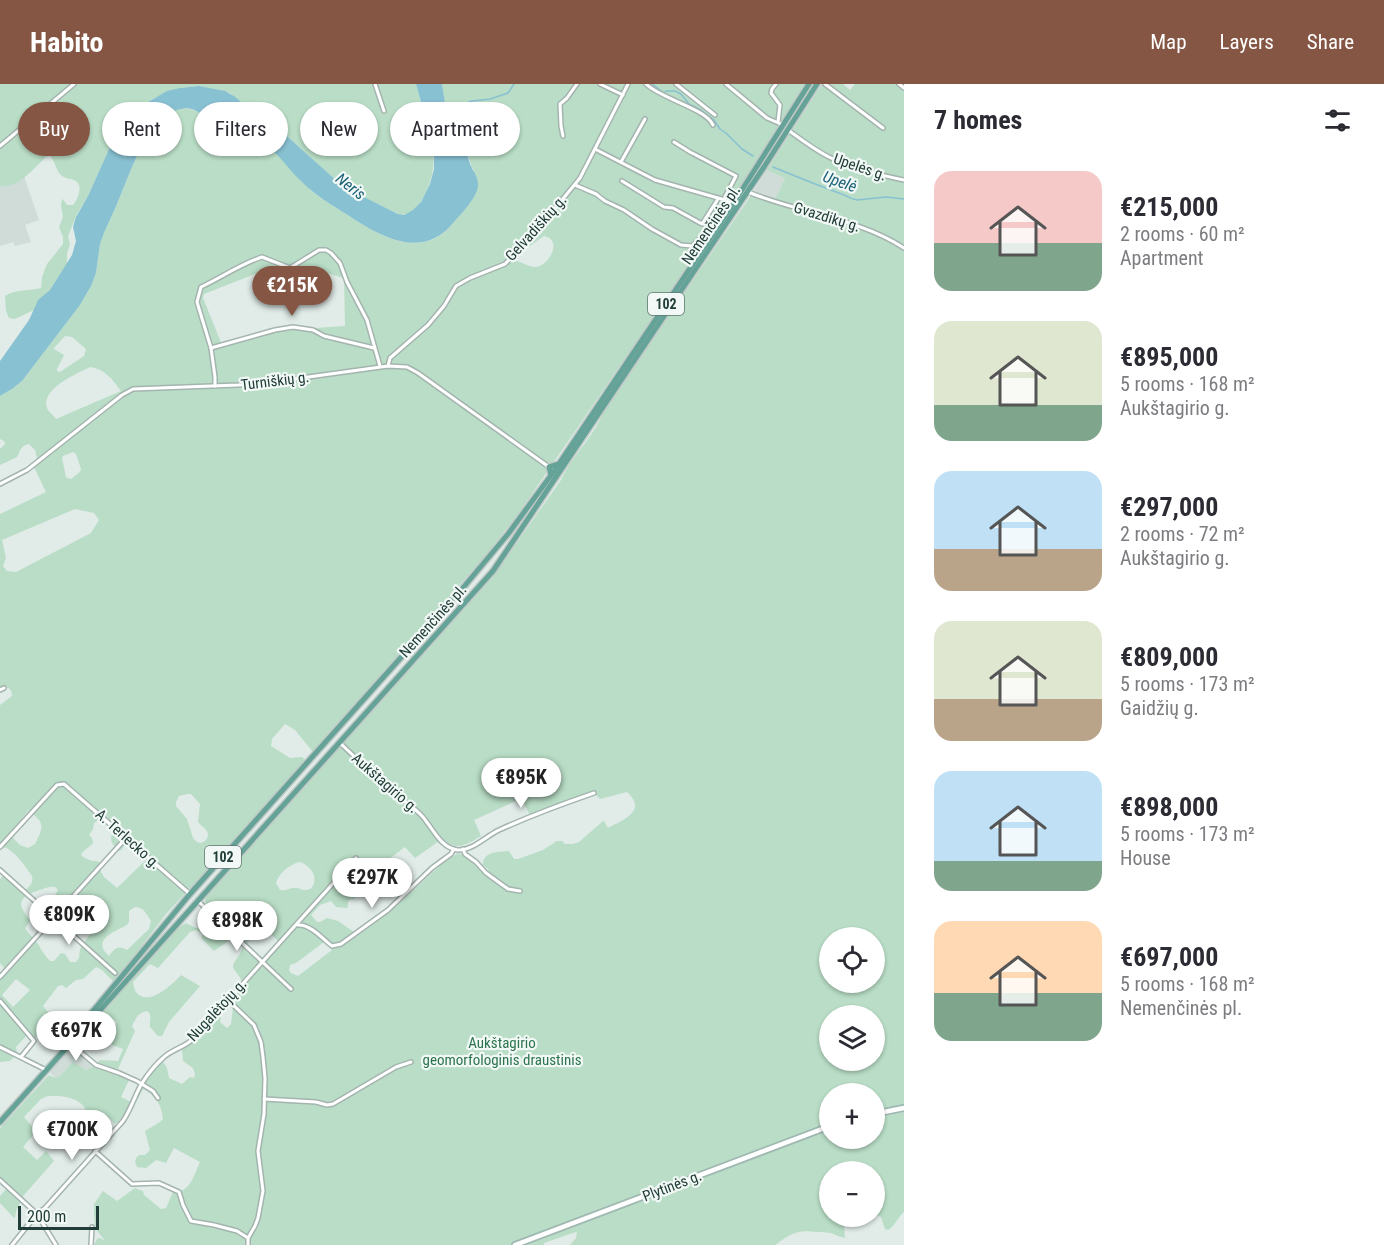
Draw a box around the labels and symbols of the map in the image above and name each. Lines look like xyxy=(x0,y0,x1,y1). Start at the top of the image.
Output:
street label: Upelės g. xyxy=(831,150,889,184)
water label: Upelė xyxy=(821,166,859,196)
water label: Neris xyxy=(332,169,369,204)
street label: Nemenčinės pl. xyxy=(678,182,744,268)
street label: Gelvadiškių g. xyxy=(502,191,570,265)
street label: Gvazdikų g. xyxy=(792,198,862,236)
pin: €215K xyxy=(250,266,334,317)
road number: 102 xyxy=(648,293,684,315)
street label: Turniškių g. xyxy=(240,368,310,394)
street label: Nemenčinės pl. xyxy=(396,581,470,661)
street label: Aukštagirio g. xyxy=(348,749,422,817)
pin: €895K xyxy=(479,758,563,809)
street label: A. Terlecko g. xyxy=(92,805,164,873)
road number: 102 xyxy=(205,846,241,868)
pin: €297K xyxy=(330,858,414,909)
pin: €809K xyxy=(27,895,111,946)
pin: €898K xyxy=(195,901,279,952)
street label: Nugalėtojų g. xyxy=(184,975,250,1045)
pin: €697K xyxy=(34,1011,118,1062)
park label: Aukštagirio geomorfologinis draustinis xyxy=(423,1034,582,1069)
pin: €700K xyxy=(30,1110,114,1161)
street label: Plytinės g. xyxy=(640,1167,704,1205)
scale bar xyxy=(18,1203,99,1230)

